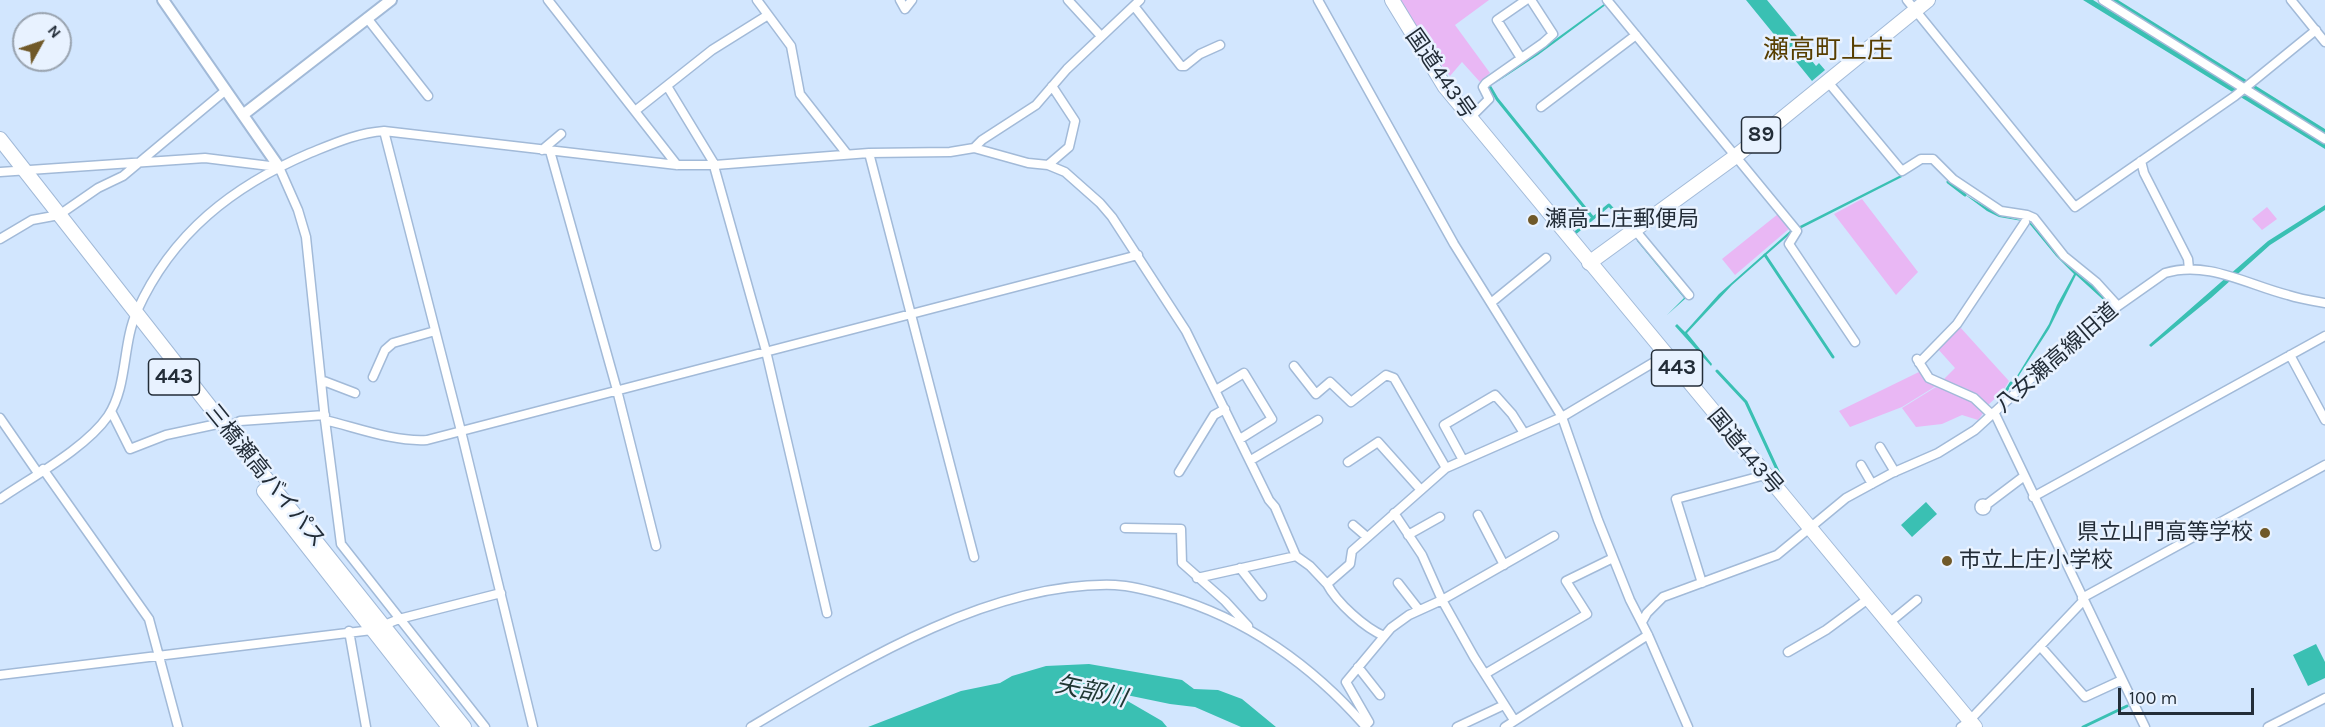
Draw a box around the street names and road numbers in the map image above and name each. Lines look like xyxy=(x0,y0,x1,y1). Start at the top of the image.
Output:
street label: 国道443号 xyxy=(1399,24,1481,124)
road number: 89 xyxy=(1742,117,1780,153)
street label: 八女瀬高線旧道 xyxy=(1990,298,2124,418)
road number: 443 xyxy=(1652,350,1702,386)
road number: 443 xyxy=(148,359,200,395)
street label: 三橋瀬高バイパス xyxy=(199,399,331,553)
street label: 国道443号 xyxy=(1702,404,1788,500)

